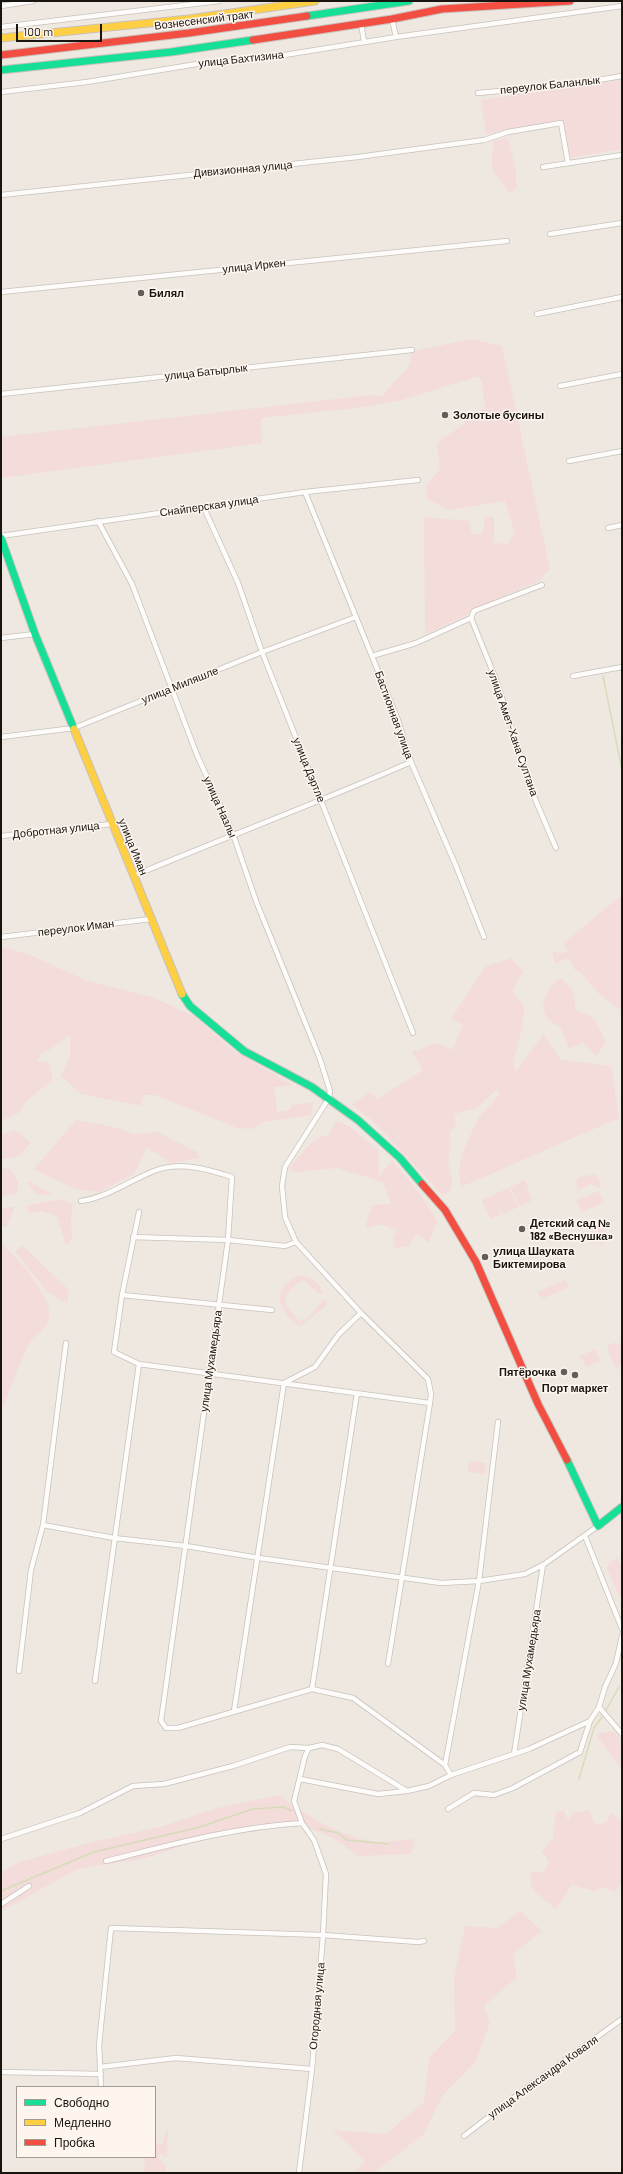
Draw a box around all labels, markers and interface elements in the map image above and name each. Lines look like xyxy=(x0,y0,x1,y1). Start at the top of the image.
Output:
street label: Вознесенский тракт xyxy=(153,7,255,33)
scale bar xyxy=(18,16,104,42)
text: 100 m xyxy=(23,24,53,38)
street label: улица Бахтизина xyxy=(198,48,284,70)
street label: переулок Баланлык xyxy=(499,73,601,97)
street label: Дивизионная улица xyxy=(193,158,293,180)
street label: улица Иркен xyxy=(222,256,286,276)
place label: Билял xyxy=(149,286,184,300)
marker: Билял xyxy=(136,288,146,298)
street label: улица Батырлык xyxy=(164,361,248,383)
place label: Золотые бусины xyxy=(453,408,544,422)
marker: Золотые бусины xyxy=(440,410,450,420)
street label: Снайперская улица xyxy=(159,493,259,519)
street label: улица Миляшле xyxy=(140,664,220,706)
street label: улица Амет-Хана Султана xyxy=(485,668,541,798)
street label: Бастионная улица xyxy=(372,669,416,761)
street label: улица Дэртле xyxy=(290,736,328,804)
street label: улица Назлы xyxy=(201,774,239,840)
street label: улица Иман xyxy=(116,817,150,877)
street label: Добротная улица xyxy=(12,819,100,841)
street label: переулок Иман xyxy=(37,917,115,939)
place label: Детский сад № 182 «Веснушка» xyxy=(530,1216,613,1242)
marker: Детский сад № 182 «Веснушка» xyxy=(517,1224,527,1234)
place label: улица Шауката Биктемирова xyxy=(493,1244,574,1270)
marker: улица Шауката Биктемирова xyxy=(480,1252,490,1262)
street label: улица Мухамедьяра xyxy=(197,1309,225,1413)
place label: Пятёрочка xyxy=(499,1365,556,1379)
marker: Пятёрочка xyxy=(559,1367,569,1377)
marker: Порт маркет xyxy=(570,1370,580,1380)
place label: Порт маркет xyxy=(542,1381,608,1395)
street label: улица Мухамедьяра xyxy=(514,1608,544,1712)
street label: Огородная улица xyxy=(307,1962,327,2050)
street label: улица Александра Коваля xyxy=(486,2033,600,2121)
legend xyxy=(16,2086,156,2158)
text: Свободно xyxy=(54,2095,109,2109)
text: Медленно xyxy=(54,2115,111,2129)
text: Пробка xyxy=(54,2135,95,2149)

